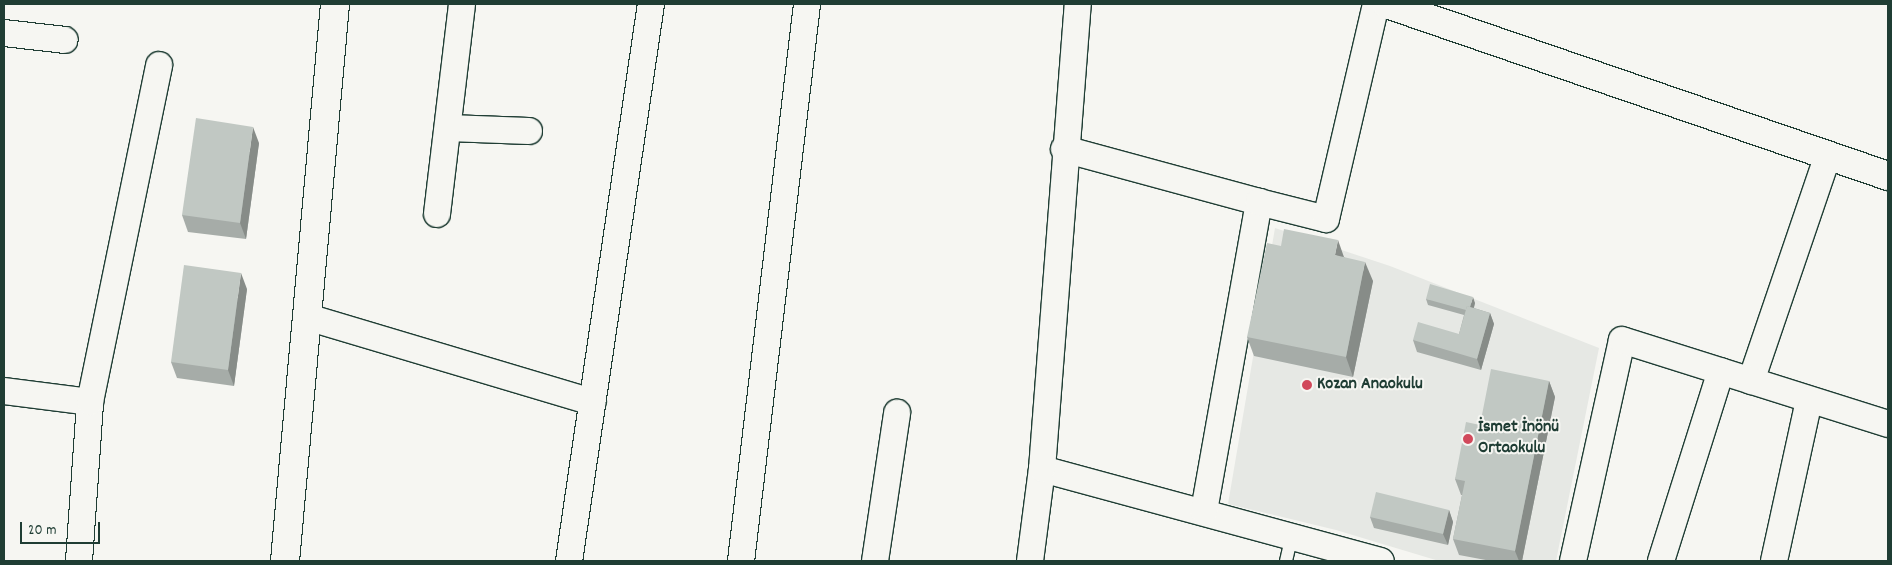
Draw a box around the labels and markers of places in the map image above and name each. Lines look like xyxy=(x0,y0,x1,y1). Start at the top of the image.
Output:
place label: Kozan Anaokulu xyxy=(1317,374,1423,396)
marker: Kozan Anaokulu xyxy=(1301,379,1313,391)
place label: İsmet İnönü Ortaokulu xyxy=(1478,418,1559,460)
marker: İsmet İnönü Ortaokulu xyxy=(1462,433,1474,445)

